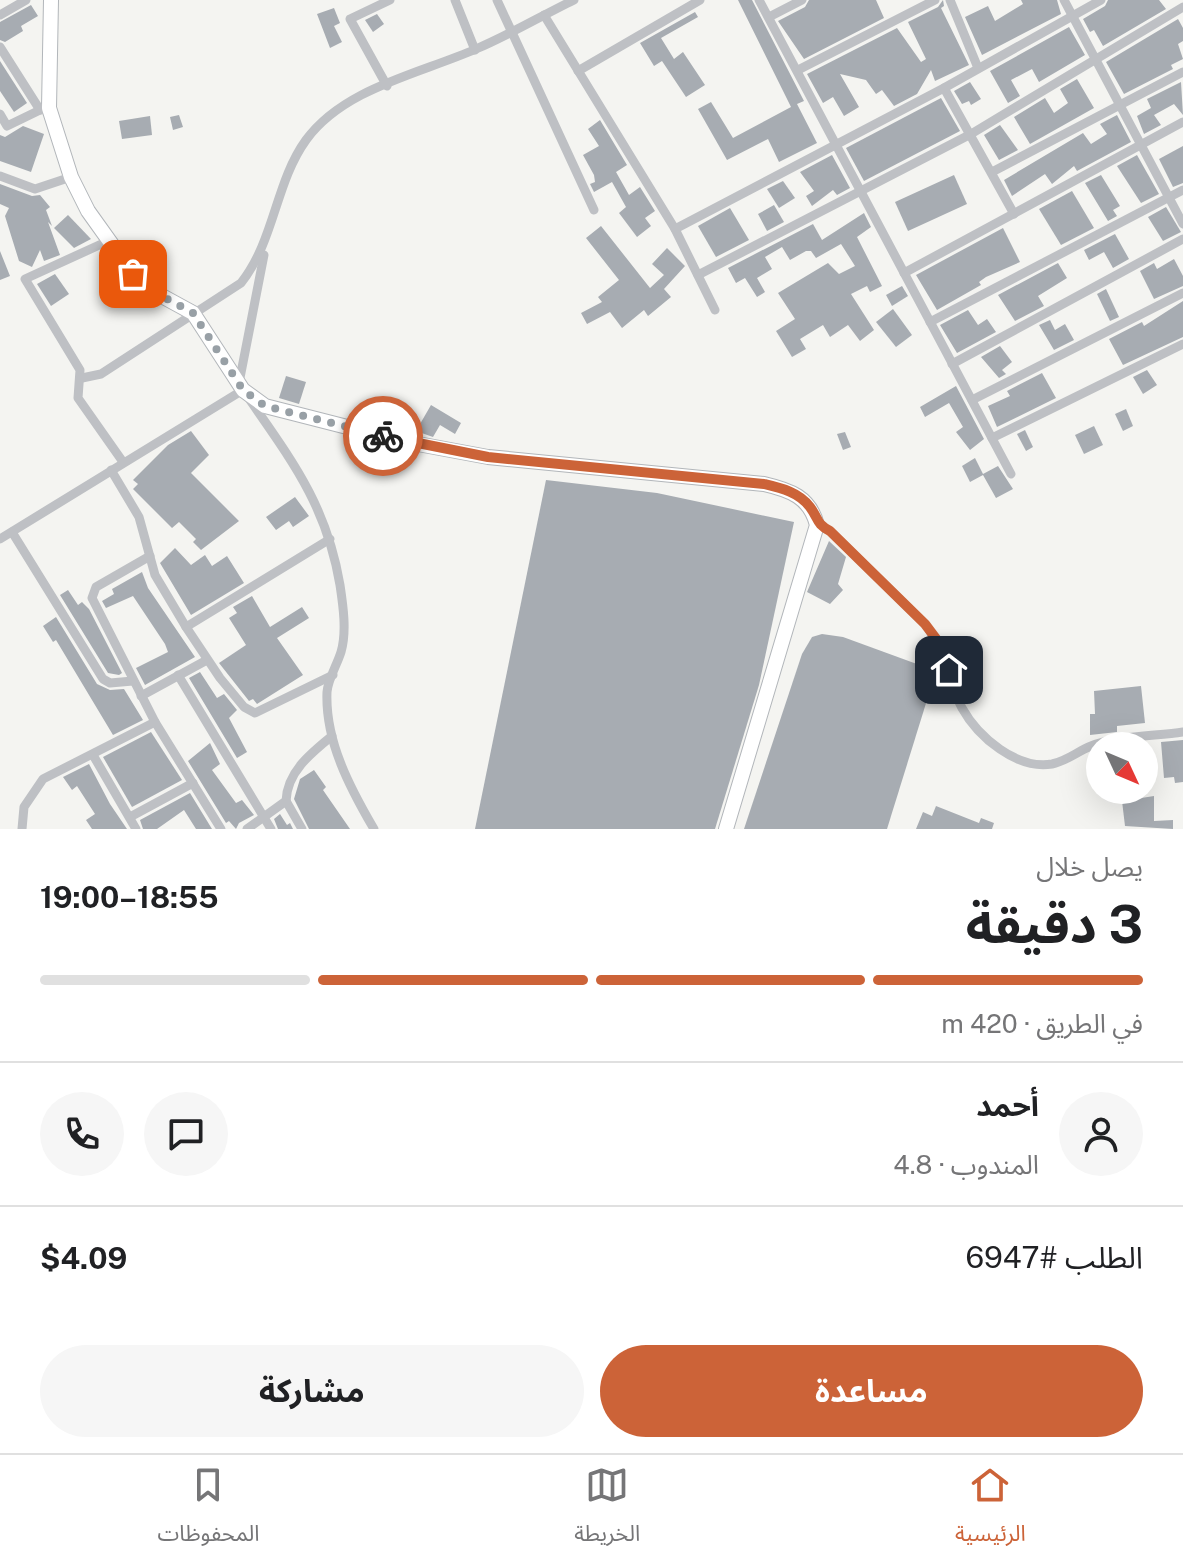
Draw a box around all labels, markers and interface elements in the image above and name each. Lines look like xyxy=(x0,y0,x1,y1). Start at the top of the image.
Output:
pin xyxy=(99,240,167,308)
icon: bag xyxy=(111,252,155,296)
courier xyxy=(343,396,423,476)
icon: bike xyxy=(361,414,405,458)
pin xyxy=(915,636,983,704)
icon: home xyxy=(927,648,971,692)
north arrow xyxy=(1086,732,1158,804)
map controls xyxy=(1086,732,1158,804)
text: يصل خلال xyxy=(1036,851,1143,882)
text: 18:55–19:00 xyxy=(40,879,219,915)
text: 3 دقيقة xyxy=(966,894,1143,955)
text: في الطريق · 420 m xyxy=(941,1008,1143,1039)
text: أحمد xyxy=(976,1087,1039,1123)
button: phone xyxy=(40,1092,124,1176)
button: chat xyxy=(144,1092,228,1176)
button: person xyxy=(1059,1092,1143,1176)
text: المندوب · 4.8 xyxy=(893,1149,1039,1180)
text: الطلب #6947 xyxy=(966,1239,1143,1275)
text: $4.09 xyxy=(40,1240,127,1276)
button: مشاركة xyxy=(40,1345,584,1437)
button: مساعدة xyxy=(600,1345,1143,1437)
tab: المحفوظات xyxy=(157,1463,260,1557)
tab: الخريطة xyxy=(574,1463,640,1557)
tab: الرئيسية xyxy=(955,1463,1026,1557)

